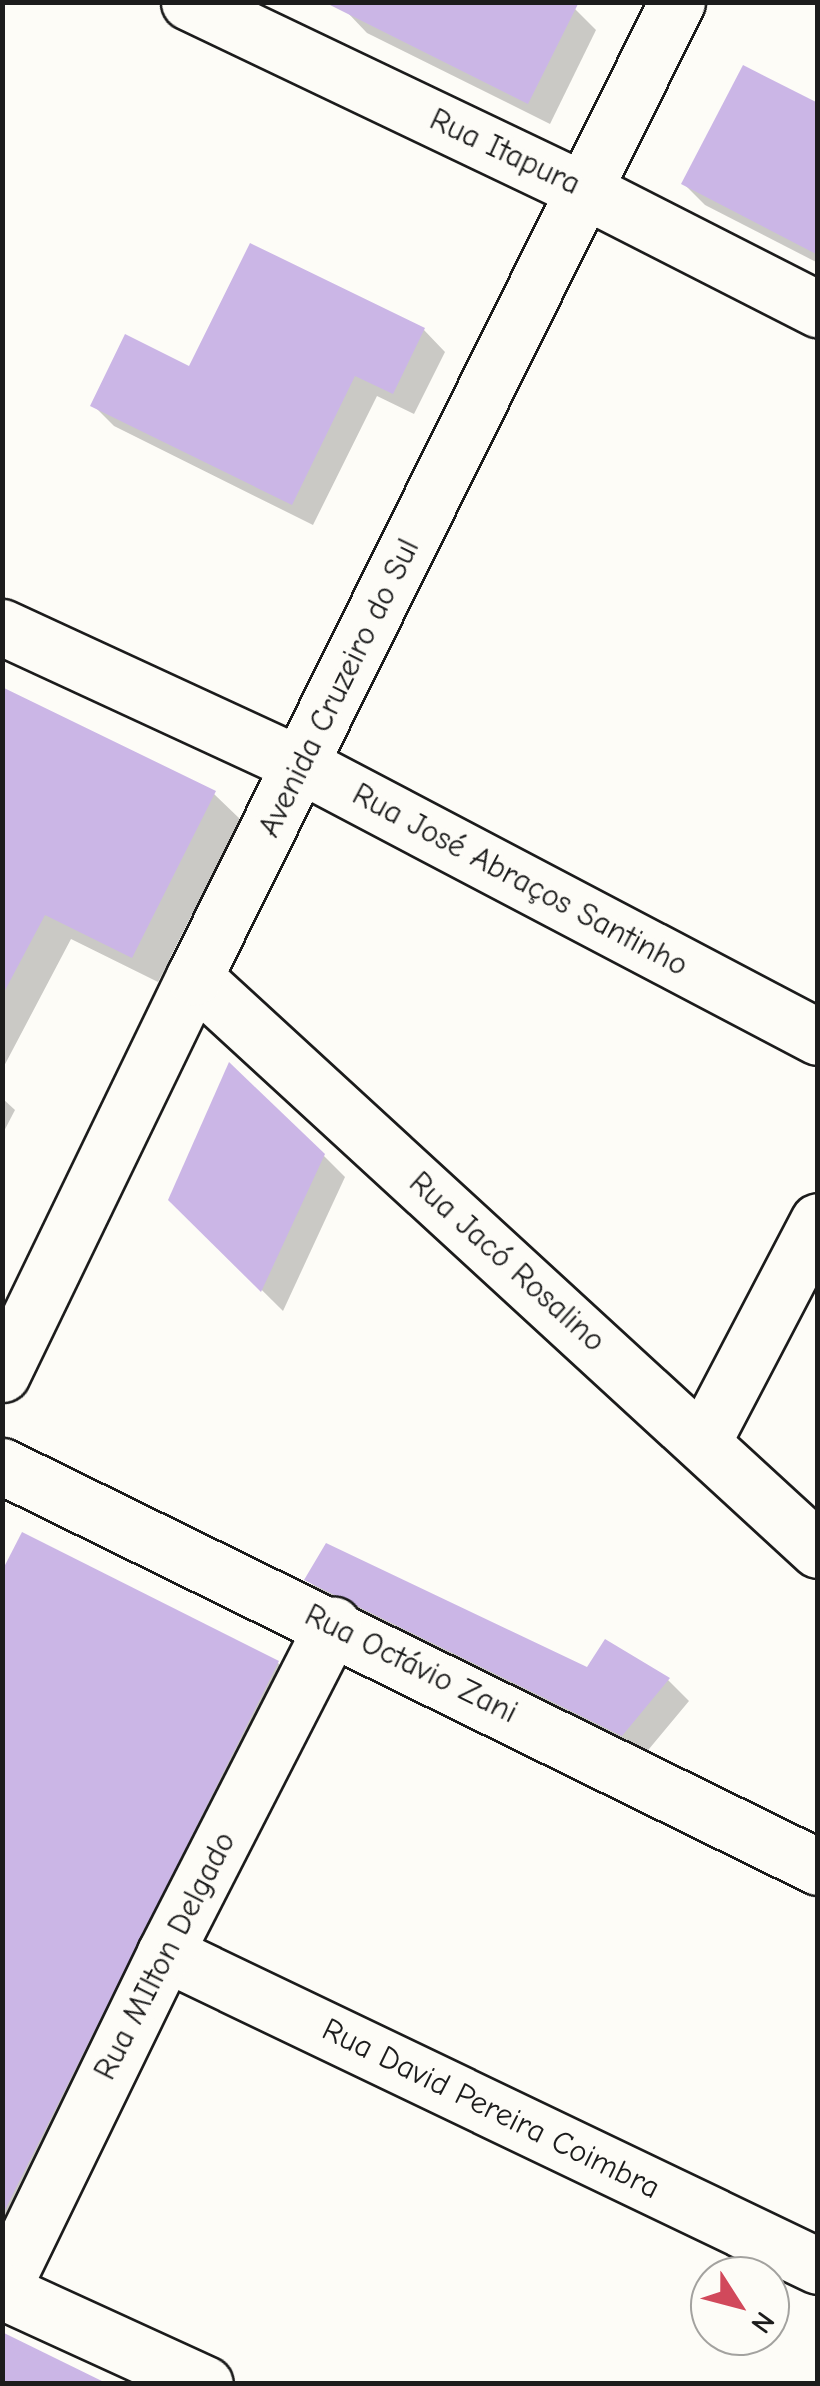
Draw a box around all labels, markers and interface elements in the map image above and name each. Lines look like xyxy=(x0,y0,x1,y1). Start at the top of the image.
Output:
street label: Rua Itapura xyxy=(424,100,586,204)
street label: Avenida Cruzeiro do Sul xyxy=(250,533,428,843)
street label: Rua José Abraços Santinho xyxy=(346,775,694,985)
street label: Rua Jacó Rosalino xyxy=(401,1164,613,1360)
street label: Rua Octávio Zani xyxy=(298,1596,524,1732)
street label: Rua MIlton Delgado xyxy=(86,1826,244,2086)
street label: Rua David Pereira Coimbra xyxy=(316,2010,666,2208)
north arrow xyxy=(690,2256,790,2356)
text: N xyxy=(744,2306,781,2339)

